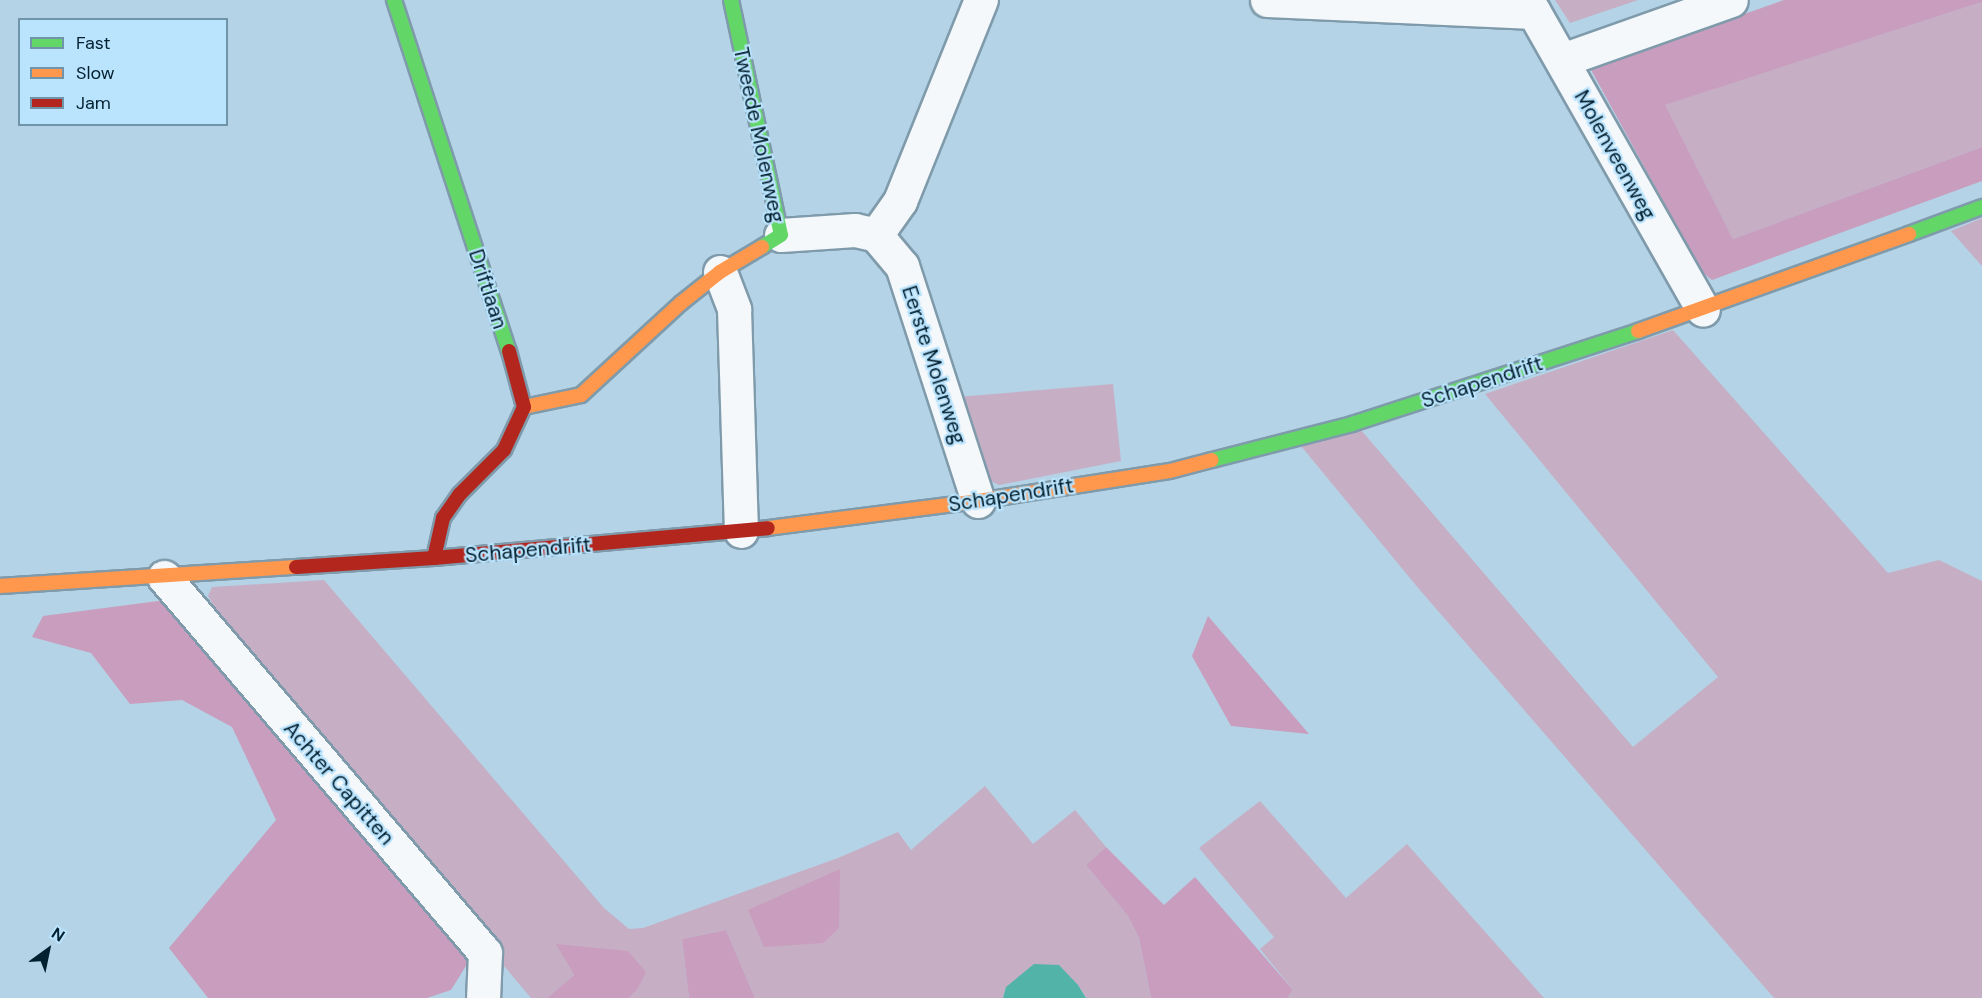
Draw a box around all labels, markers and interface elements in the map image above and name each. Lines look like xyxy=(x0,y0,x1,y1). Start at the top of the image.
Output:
legend xyxy=(18,18,228,126)
text: Fast xyxy=(76,31,111,55)
street label: Tweede Molenweg xyxy=(728,45,790,225)
text: Slow xyxy=(76,61,115,85)
street label: Molenveenweg xyxy=(1569,86,1661,224)
text: Jam xyxy=(76,91,111,115)
street label: Driftlaan xyxy=(463,246,513,332)
street label: Eerste Molenweg xyxy=(897,283,971,447)
street label: Schapendrift xyxy=(1418,351,1546,413)
street label: Schapendrift xyxy=(947,473,1075,517)
street label: Schapendrift xyxy=(464,532,592,568)
street label: Achter Capitten xyxy=(278,716,400,850)
north arrow xyxy=(18,920,78,980)
text: N xyxy=(47,922,69,946)

